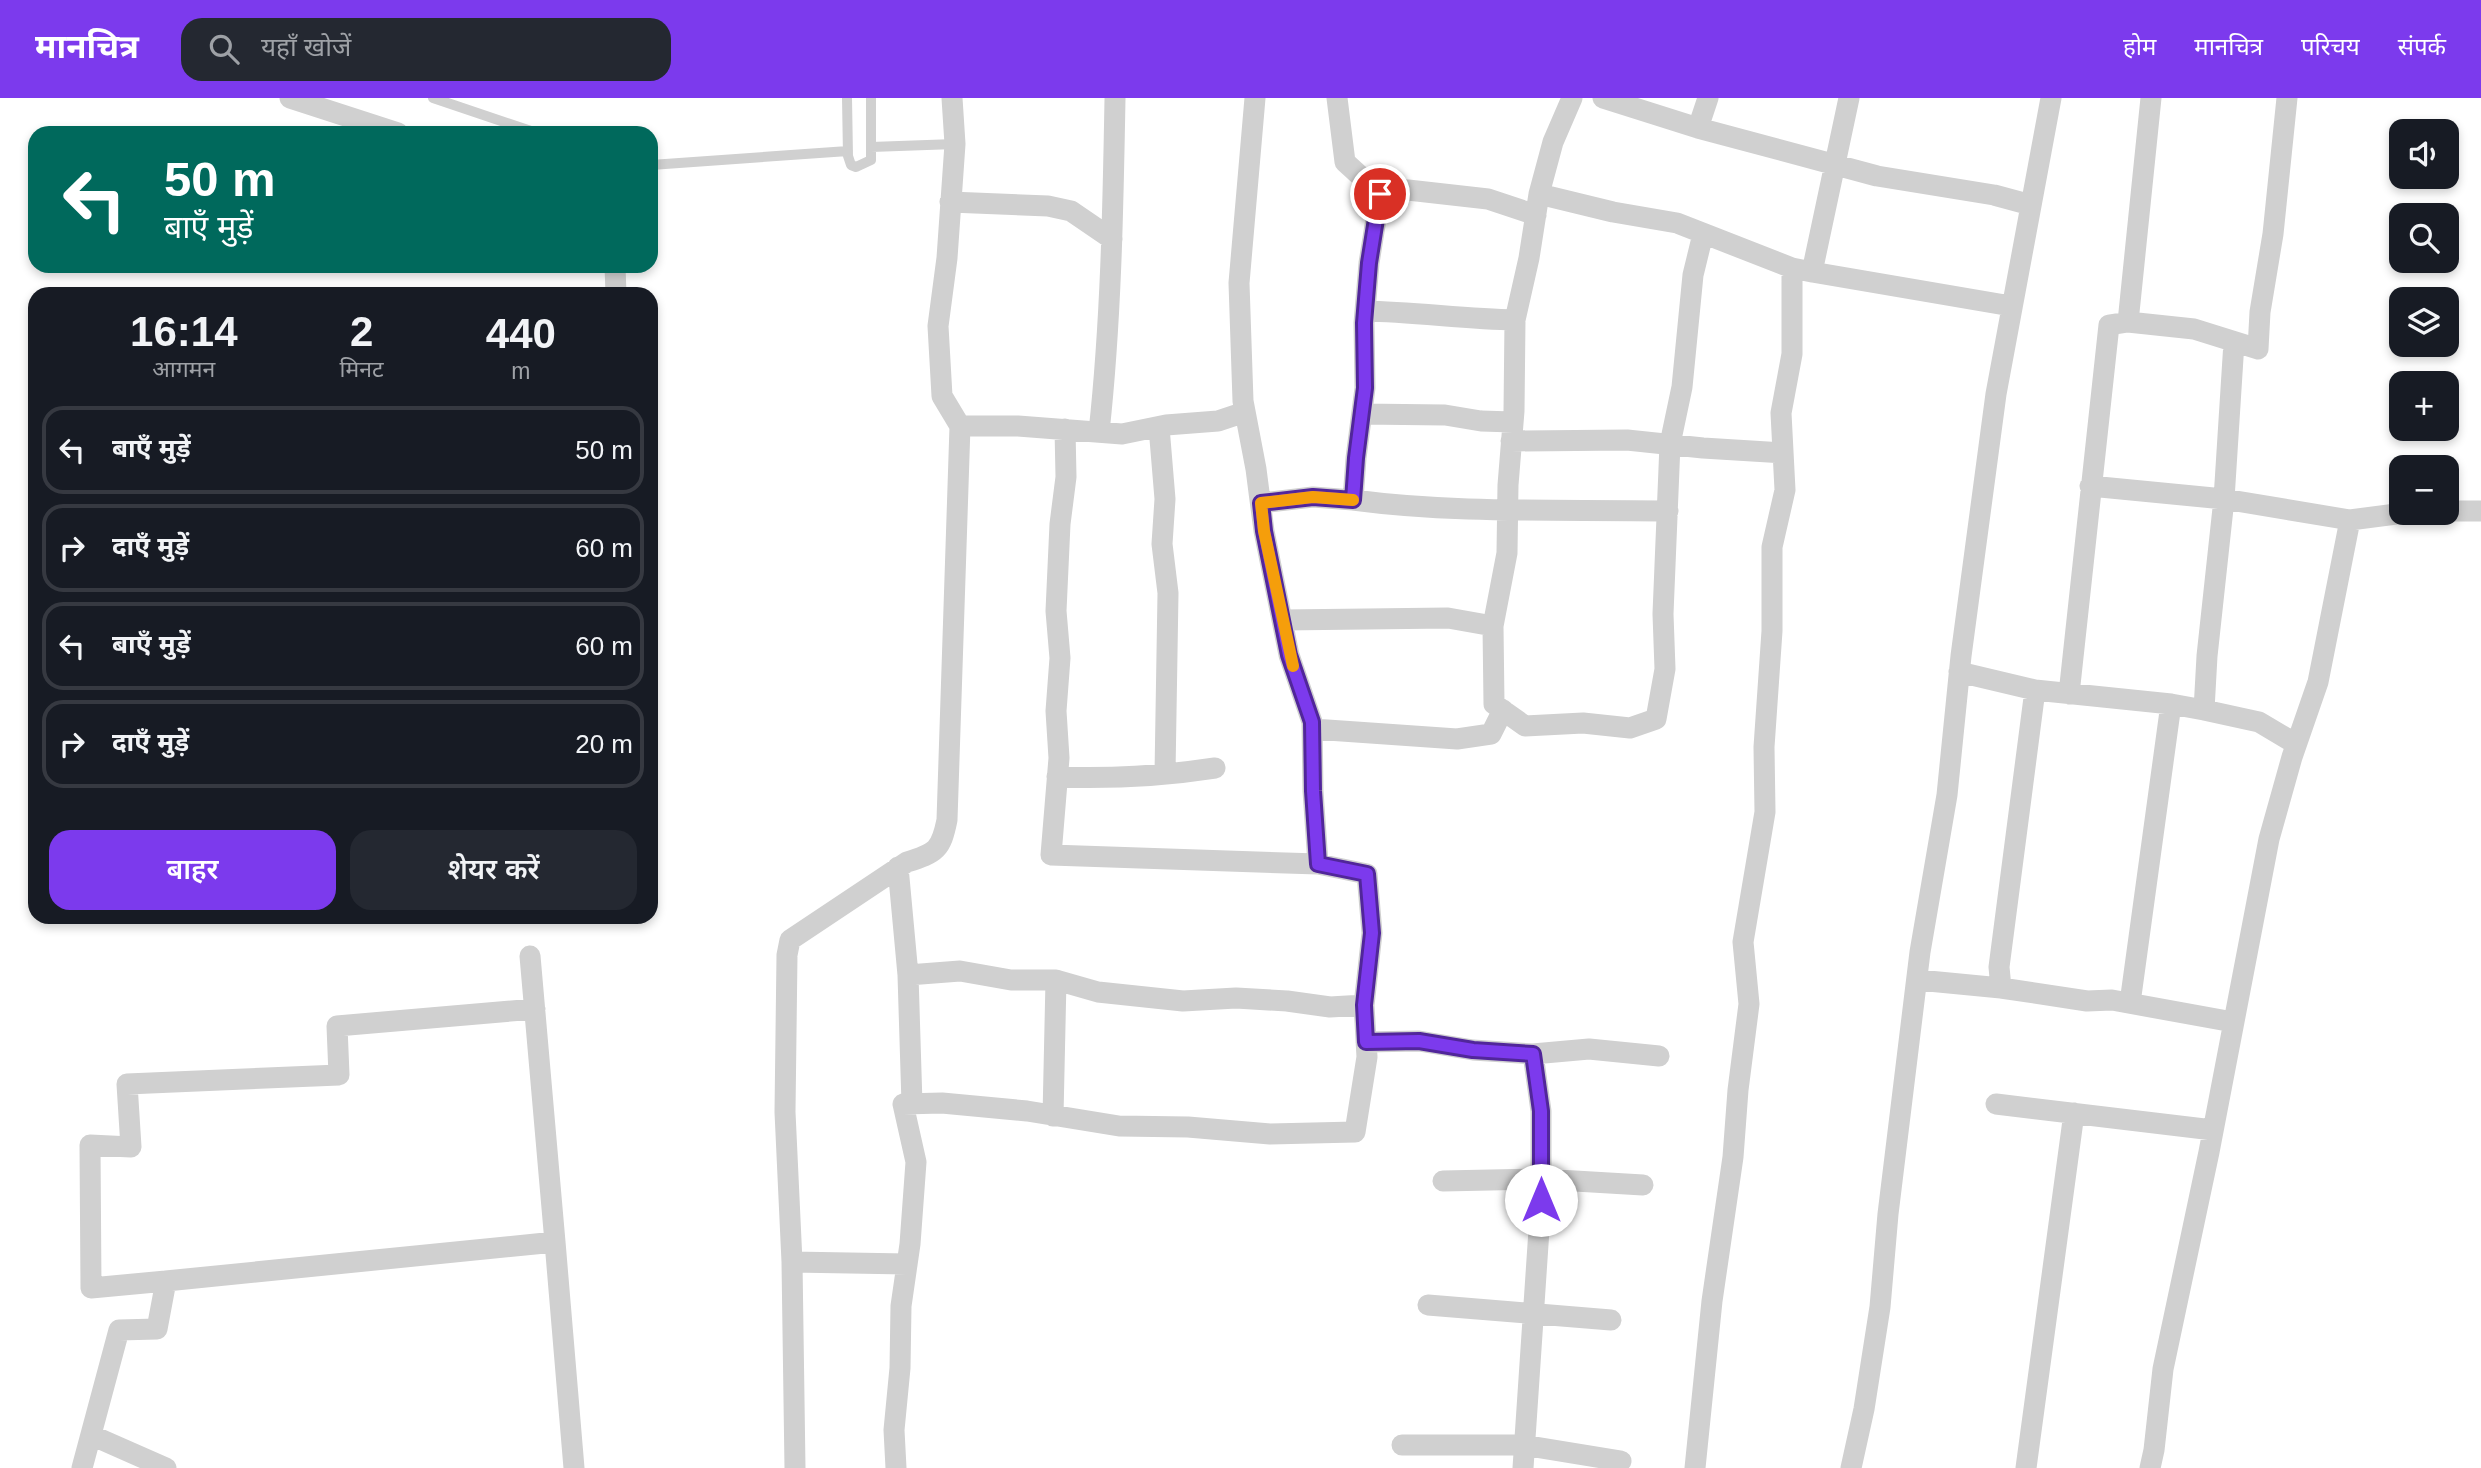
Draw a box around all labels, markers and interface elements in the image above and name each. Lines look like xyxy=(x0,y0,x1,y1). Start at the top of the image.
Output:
search box xyxy=(181,18,671,81)
text: मानचित्र xyxy=(35,28,139,65)
icon: search xyxy=(205,30,243,68)
text: यहाँ खोजें xyxy=(261,32,351,62)
text: होम xyxy=(2123,33,2156,60)
text: मानचित्र xyxy=(2194,33,2263,60)
text: परिचय xyxy=(2301,33,2360,60)
text: संपर्क xyxy=(2398,33,2446,60)
map controls xyxy=(2389,119,2459,525)
button: sound xyxy=(2389,119,2459,189)
text: 50 m xyxy=(164,152,276,206)
icon: left xyxy=(49,154,140,245)
pin xyxy=(1350,164,1410,224)
icon: arrive xyxy=(1361,175,1399,213)
button: search xyxy=(2389,203,2459,273)
text: बाएँ मुड़ें xyxy=(164,209,253,245)
button: layers xyxy=(2389,287,2459,357)
text: 16:14 xyxy=(130,308,238,355)
text: 2 xyxy=(350,308,373,355)
text: 440 xyxy=(486,310,556,357)
text: आगमन xyxy=(152,356,215,382)
text: मिनट xyxy=(340,356,384,382)
text: m xyxy=(511,358,530,384)
button: + xyxy=(2389,371,2459,441)
icon: left xyxy=(53,431,91,469)
text: बाएँ मुड़ें xyxy=(112,433,191,463)
text: 50 m xyxy=(575,435,633,465)
button: − xyxy=(2389,455,2459,525)
icon: right xyxy=(53,529,91,567)
text: दाएँ मुड़ें xyxy=(112,531,189,561)
text: 60 m xyxy=(575,533,633,563)
icon: left xyxy=(53,627,91,665)
text: बाएँ मुड़ें xyxy=(112,629,191,659)
text: 60 m xyxy=(575,631,633,661)
icon: right xyxy=(53,725,91,763)
text: दाएँ मुड़ें xyxy=(112,727,189,757)
text: 20 m xyxy=(575,729,633,759)
button: बाहर xyxy=(49,830,336,910)
button: शेयर करें xyxy=(350,830,637,910)
position arrow xyxy=(1504,1163,1578,1237)

